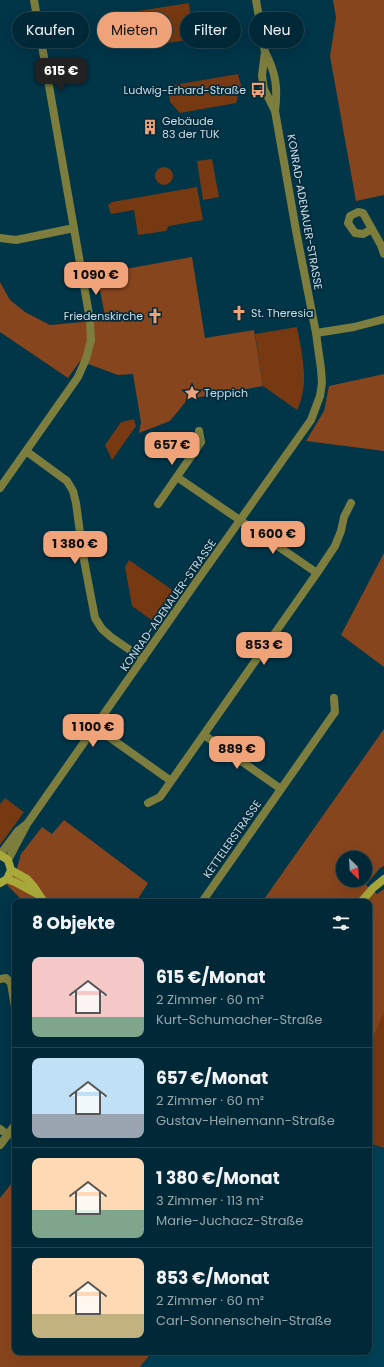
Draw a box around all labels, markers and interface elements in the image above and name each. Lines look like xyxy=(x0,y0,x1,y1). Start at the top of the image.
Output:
chip: Kaufen xyxy=(12,12,89,48)
chip: Mieten xyxy=(97,12,172,48)
chip: Filter xyxy=(180,12,241,48)
chip: Neu xyxy=(249,12,304,48)
pin: 615 € xyxy=(33,58,89,92)
text: 615 € xyxy=(44,61,78,80)
bus stop icon: Ludwig-Erhard-Straße xyxy=(249,81,267,99)
place label: Ludwig-Erhard-Straße xyxy=(123,82,246,98)
place label: Gebäude 83 der TUK xyxy=(162,113,220,142)
building icon: Gebäude 83 der TUK xyxy=(141,118,159,136)
street label: KONRAD-ADENAUER-STRASSE xyxy=(283,133,327,291)
pin: 1 090 € xyxy=(59,262,133,296)
text: 1 090 € xyxy=(73,265,119,284)
church icon: St. Theresia xyxy=(230,304,248,322)
place label: St. Theresia xyxy=(251,305,313,321)
church icon: Friedenskirche xyxy=(146,307,164,325)
place label: Friedenskirche xyxy=(64,308,143,324)
place icon: Teppich xyxy=(183,384,201,402)
place label: Teppich xyxy=(204,385,248,401)
pin: 657 € xyxy=(144,432,200,466)
text: 657 € xyxy=(154,435,190,454)
pin: 1 600 € xyxy=(236,521,310,555)
text: 1 600 € xyxy=(250,524,296,543)
pin: 1 380 € xyxy=(38,531,112,565)
text: 1 380 € xyxy=(52,534,98,553)
street label: KONRAD-ADENAUER-STRASSE xyxy=(116,536,220,674)
pin: 853 € xyxy=(236,632,292,666)
text: 853 € xyxy=(245,635,283,654)
pin: 1 100 € xyxy=(56,714,130,748)
text: 1 100 € xyxy=(72,717,114,736)
pin: 889 € xyxy=(209,736,265,770)
text: 889 € xyxy=(218,739,256,758)
street label: KETTELERSTRASSE xyxy=(199,797,265,881)
north arrow xyxy=(336,851,372,887)
map controls xyxy=(336,851,372,887)
text: 8 Objekte xyxy=(32,911,115,935)
icon: filters xyxy=(330,912,352,934)
text: 615 €/Monat xyxy=(156,965,265,989)
icon: home xyxy=(64,973,112,1021)
text: 2 Zimmer · 60 m² xyxy=(156,990,264,1009)
text: Kurt-Schumacher-Straße xyxy=(156,1010,322,1029)
text: 657 €/Monat xyxy=(156,1066,268,1090)
icon: home xyxy=(64,1074,112,1122)
text: 2 Zimmer · 60 m² xyxy=(156,1091,264,1110)
text: Gustav-Heinemann-Straße xyxy=(156,1111,335,1130)
text: 1 380 €/Monat xyxy=(156,1166,280,1190)
icon: home xyxy=(64,1174,112,1222)
text: 3 Zimmer · 113 m² xyxy=(156,1191,264,1210)
text: Marie-Juchacz-Straße xyxy=(156,1211,303,1230)
text: 853 €/Monat xyxy=(156,1266,270,1290)
icon: home xyxy=(64,1274,112,1322)
text: 2 Zimmer · 60 m² xyxy=(156,1291,264,1310)
text: Carl-Sonnenschein-Straße xyxy=(156,1311,332,1330)

